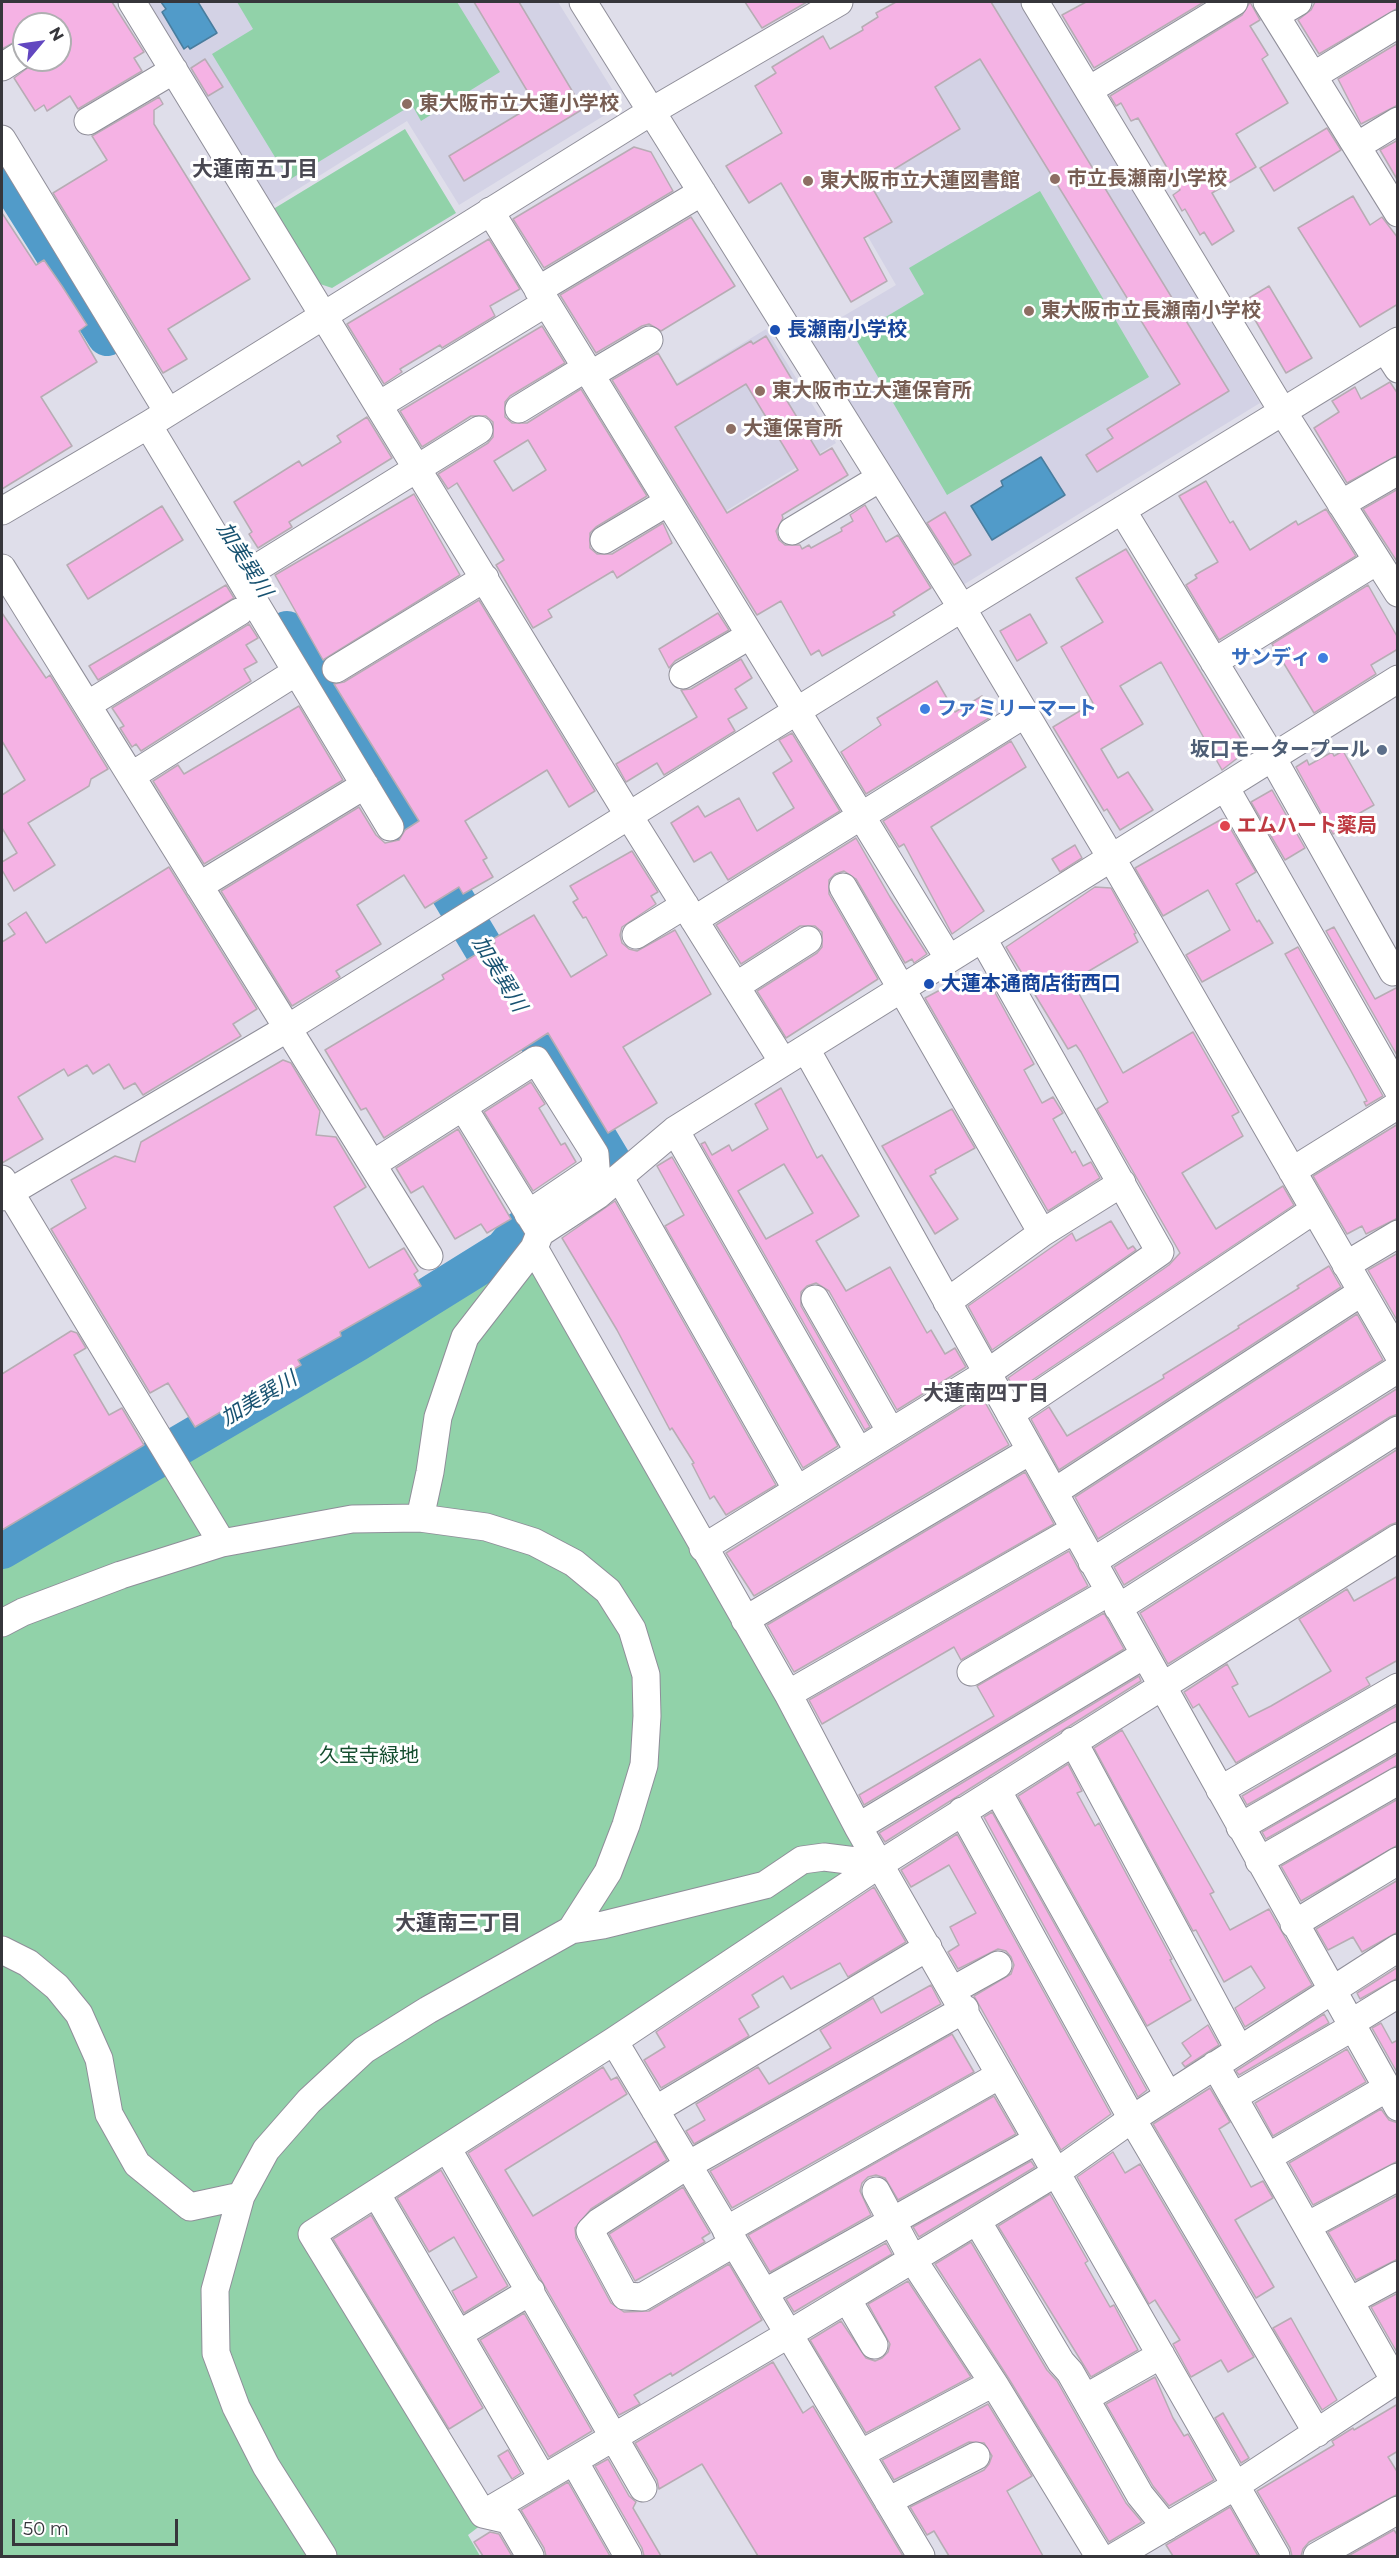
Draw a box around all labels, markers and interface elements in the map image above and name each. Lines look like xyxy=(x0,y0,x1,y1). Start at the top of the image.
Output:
north arrow xyxy=(12,12,72,72)
text: N xyxy=(45,24,68,44)
place label: 東大阪市立大蓮小学校 xyxy=(419,92,619,116)
marker: 東大阪市立大蓮小学校 xyxy=(400,97,414,111)
district label: 大蓮南五丁目 xyxy=(192,157,318,183)
place label: 市立長瀬南小学校 xyxy=(1067,167,1227,191)
place label: 東大阪市立大蓮図書館 xyxy=(820,169,1020,193)
marker: 市立長瀬南小学校 xyxy=(1048,172,1062,186)
marker: 東大阪市立大蓮図書館 xyxy=(801,174,815,188)
place label: 東大阪市立長瀬南小学校 xyxy=(1041,299,1261,323)
marker: 東大阪市立長瀬南小学校 xyxy=(1022,304,1036,318)
place label: 長瀬南小学校 xyxy=(787,318,907,342)
marker: 長瀬南小学校 xyxy=(768,323,782,337)
place label: 東大阪市立大蓮保育所 xyxy=(772,379,972,403)
marker: 東大阪市立大蓮保育所 xyxy=(753,384,767,398)
place label: 大蓮保育所 xyxy=(743,417,843,441)
marker: 大蓮保育所 xyxy=(724,422,738,436)
water label: 加美巽川 xyxy=(211,518,277,602)
place label: サンディ xyxy=(1231,646,1311,670)
marker: サンディ xyxy=(1316,651,1330,665)
place label: ファミリーマート xyxy=(937,697,1097,721)
marker: ファミリーマート xyxy=(918,702,932,716)
place label: 坂口モータープール xyxy=(1190,738,1370,762)
marker: 坂口モータープール xyxy=(1375,743,1389,757)
place label: エムハート薬局 xyxy=(1237,814,1377,838)
marker: エムハート薬局 xyxy=(1218,819,1232,833)
water label: 加美巽川 xyxy=(467,932,531,1016)
place label: 大蓮本通商店街西口 xyxy=(941,972,1121,996)
marker: 大蓮本通商店街西口 xyxy=(922,977,936,991)
water label: 加美巽川 xyxy=(217,1367,301,1431)
district label: 大蓮南四丁目 xyxy=(923,1381,1049,1407)
park label: 久宝寺緑地 xyxy=(319,1744,419,1768)
district label: 大蓮南三丁目 xyxy=(395,1911,521,1937)
scale bar xyxy=(15,2507,182,2545)
text: 50 m xyxy=(23,2518,69,2540)

